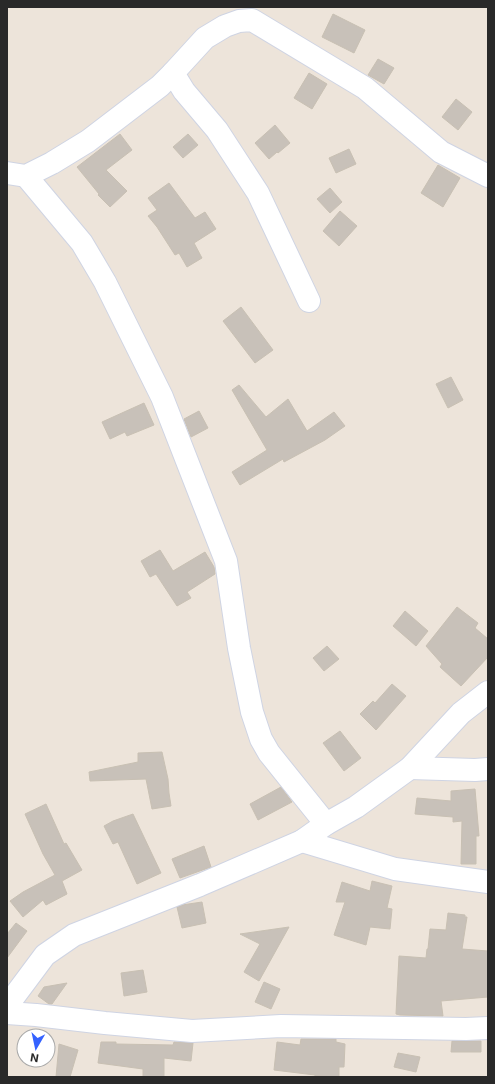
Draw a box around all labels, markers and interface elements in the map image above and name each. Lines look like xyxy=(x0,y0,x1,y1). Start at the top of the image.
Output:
north arrow xyxy=(16,1028,56,1068)
text: N xyxy=(29,1050,40,1065)

